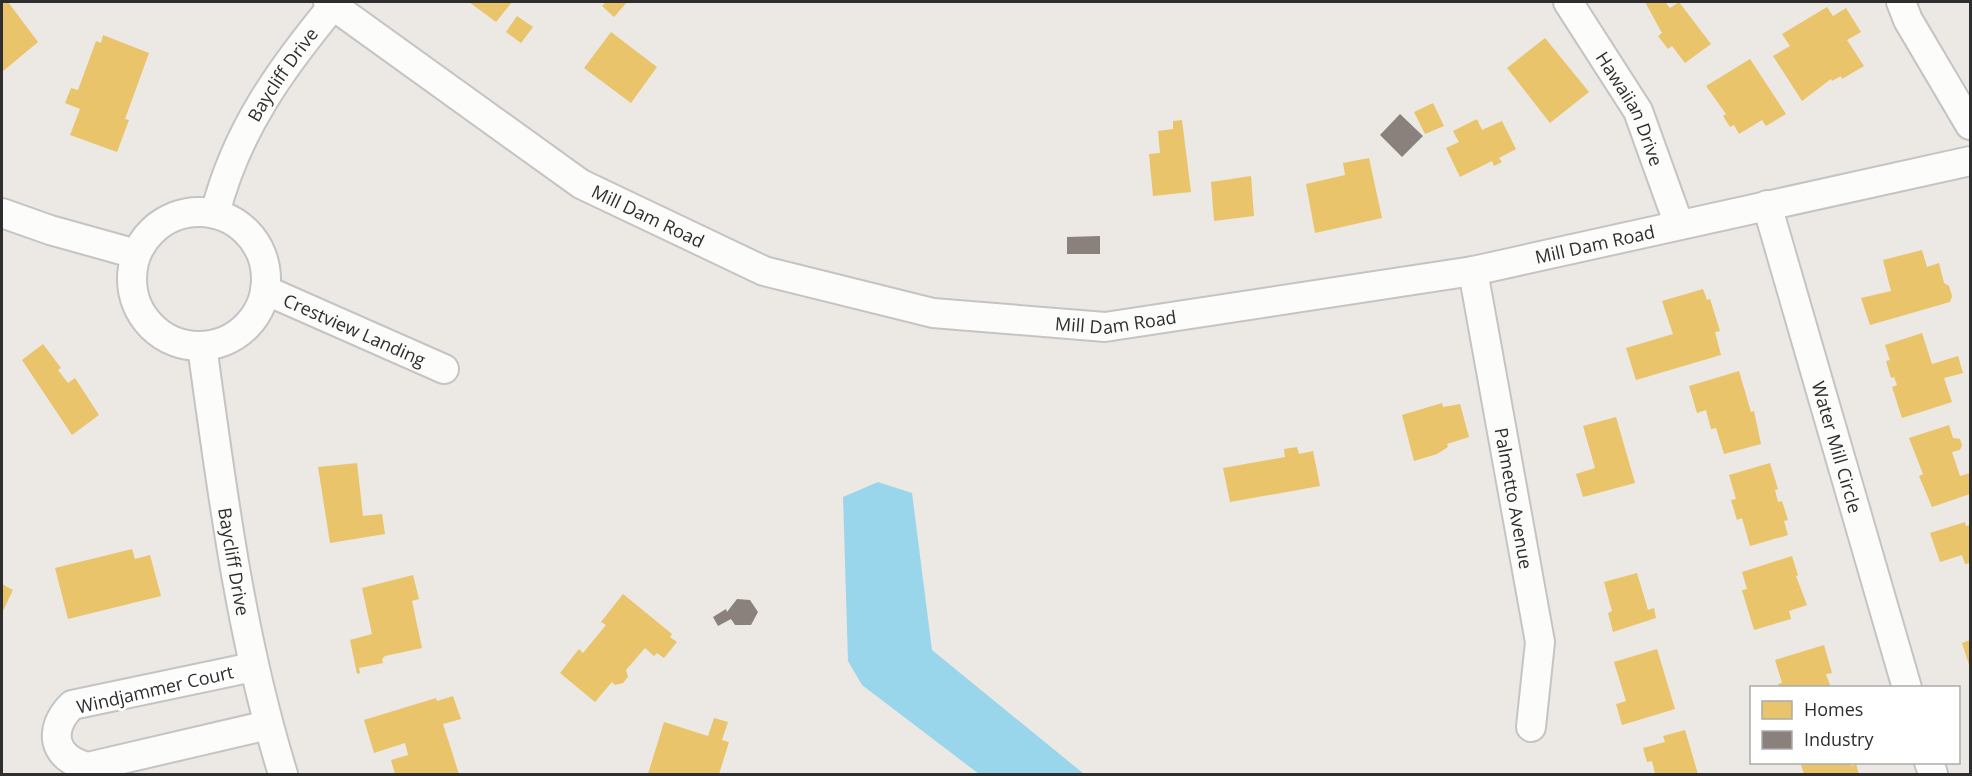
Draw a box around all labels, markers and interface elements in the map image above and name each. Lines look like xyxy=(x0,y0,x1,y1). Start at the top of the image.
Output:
street label: Baycliff Drive xyxy=(242,22,323,126)
street label: Hawaiian Drive xyxy=(1591,47,1669,169)
street label: Mill Dam Road xyxy=(588,179,708,253)
street label: Mill Dam Road xyxy=(1533,219,1657,269)
street label: Crestview Landing xyxy=(280,288,430,372)
street label: Mill Dam Road xyxy=(1054,304,1178,339)
street label: Water Mill Circle xyxy=(1807,378,1868,516)
street label: Palmetto Avenue xyxy=(1490,426,1539,571)
street label: Baycliff Drive xyxy=(213,506,256,618)
street label: Windjammer Court xyxy=(74,659,236,719)
legend xyxy=(1750,686,1960,764)
text: Homes xyxy=(1804,697,1863,721)
text: Industry xyxy=(1804,727,1874,751)

